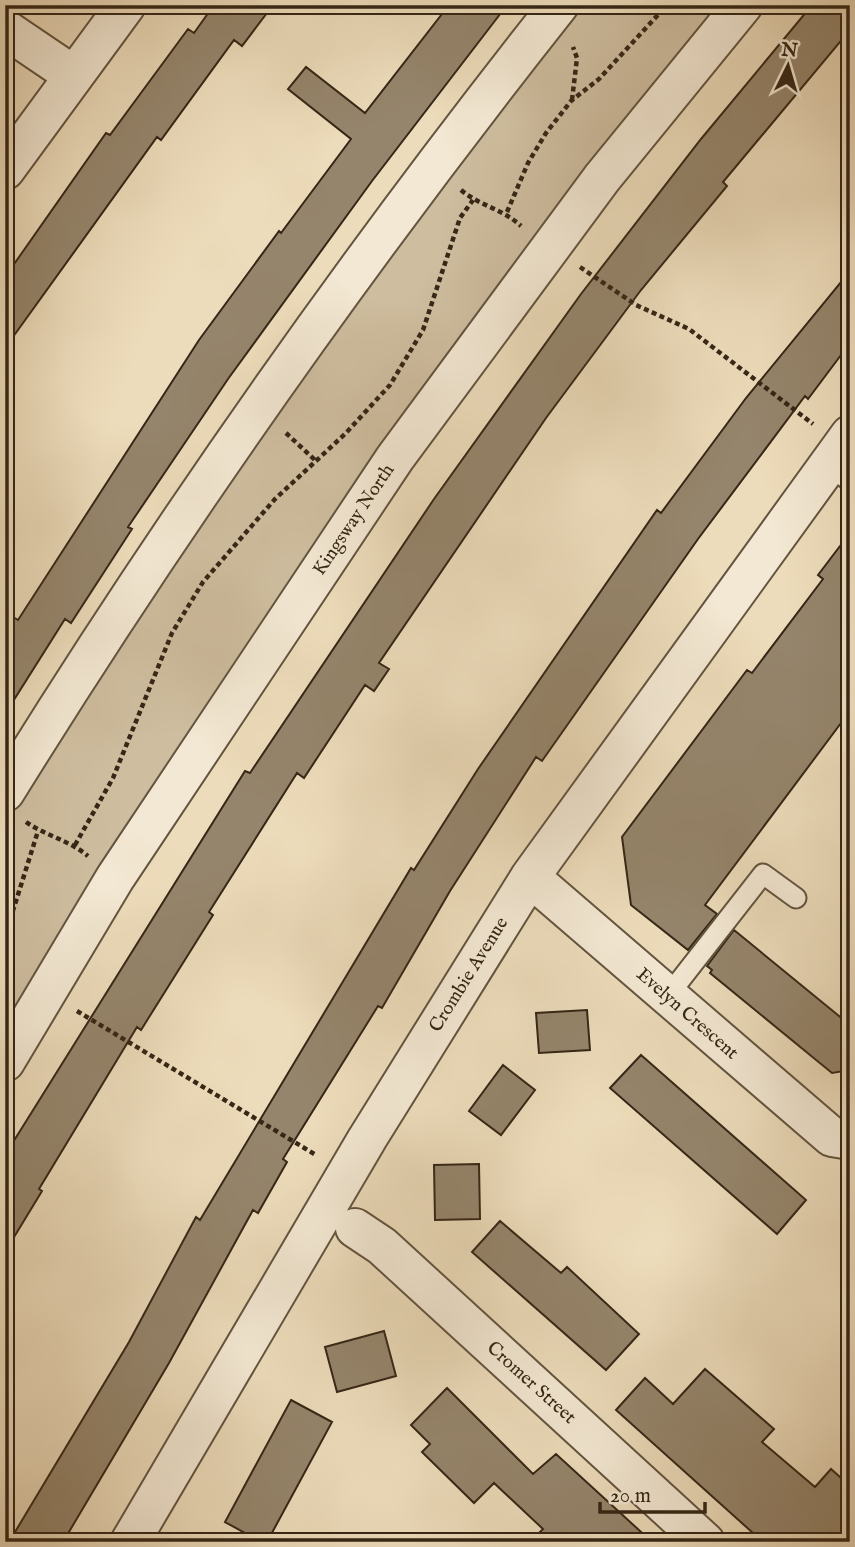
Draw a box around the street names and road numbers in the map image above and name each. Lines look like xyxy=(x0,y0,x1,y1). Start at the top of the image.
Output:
street label: Kingsway North xyxy=(308,460,400,580)
street label: Crombie Avenue xyxy=(424,913,514,1037)
street label: Evelyn Crescent xyxy=(631,963,744,1065)
street label: Cromer Street xyxy=(481,1336,581,1430)

